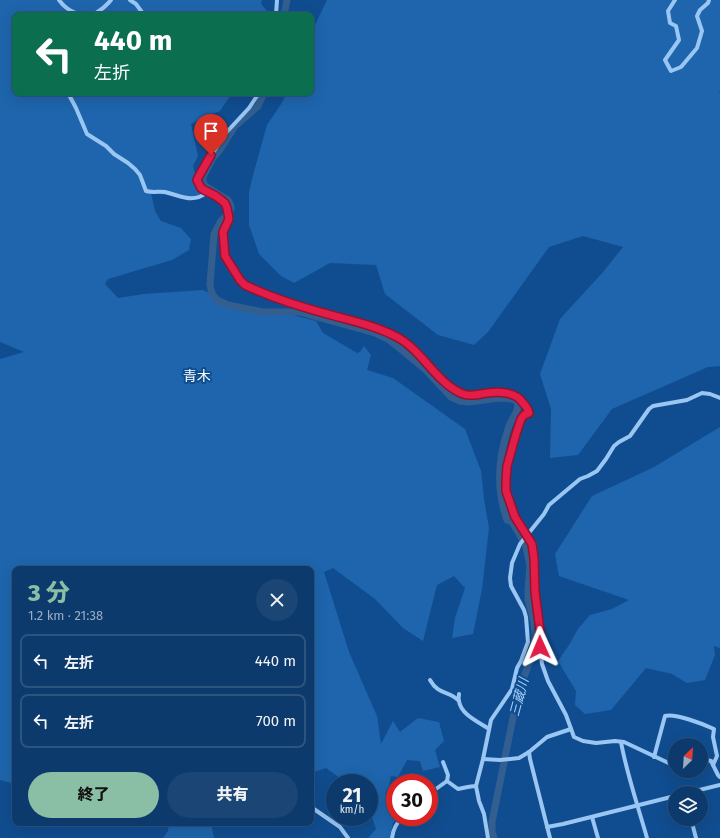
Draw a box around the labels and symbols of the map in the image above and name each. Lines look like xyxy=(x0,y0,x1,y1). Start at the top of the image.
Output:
pin xyxy=(194,114,228,155)
district label: 青木 xyxy=(183,368,211,385)
position arrow xyxy=(519,626,561,668)
water label: 三蔵川 xyxy=(507,674,532,718)
north arrow xyxy=(668,738,708,778)
speed limit sign: 30 xyxy=(386,774,438,826)

